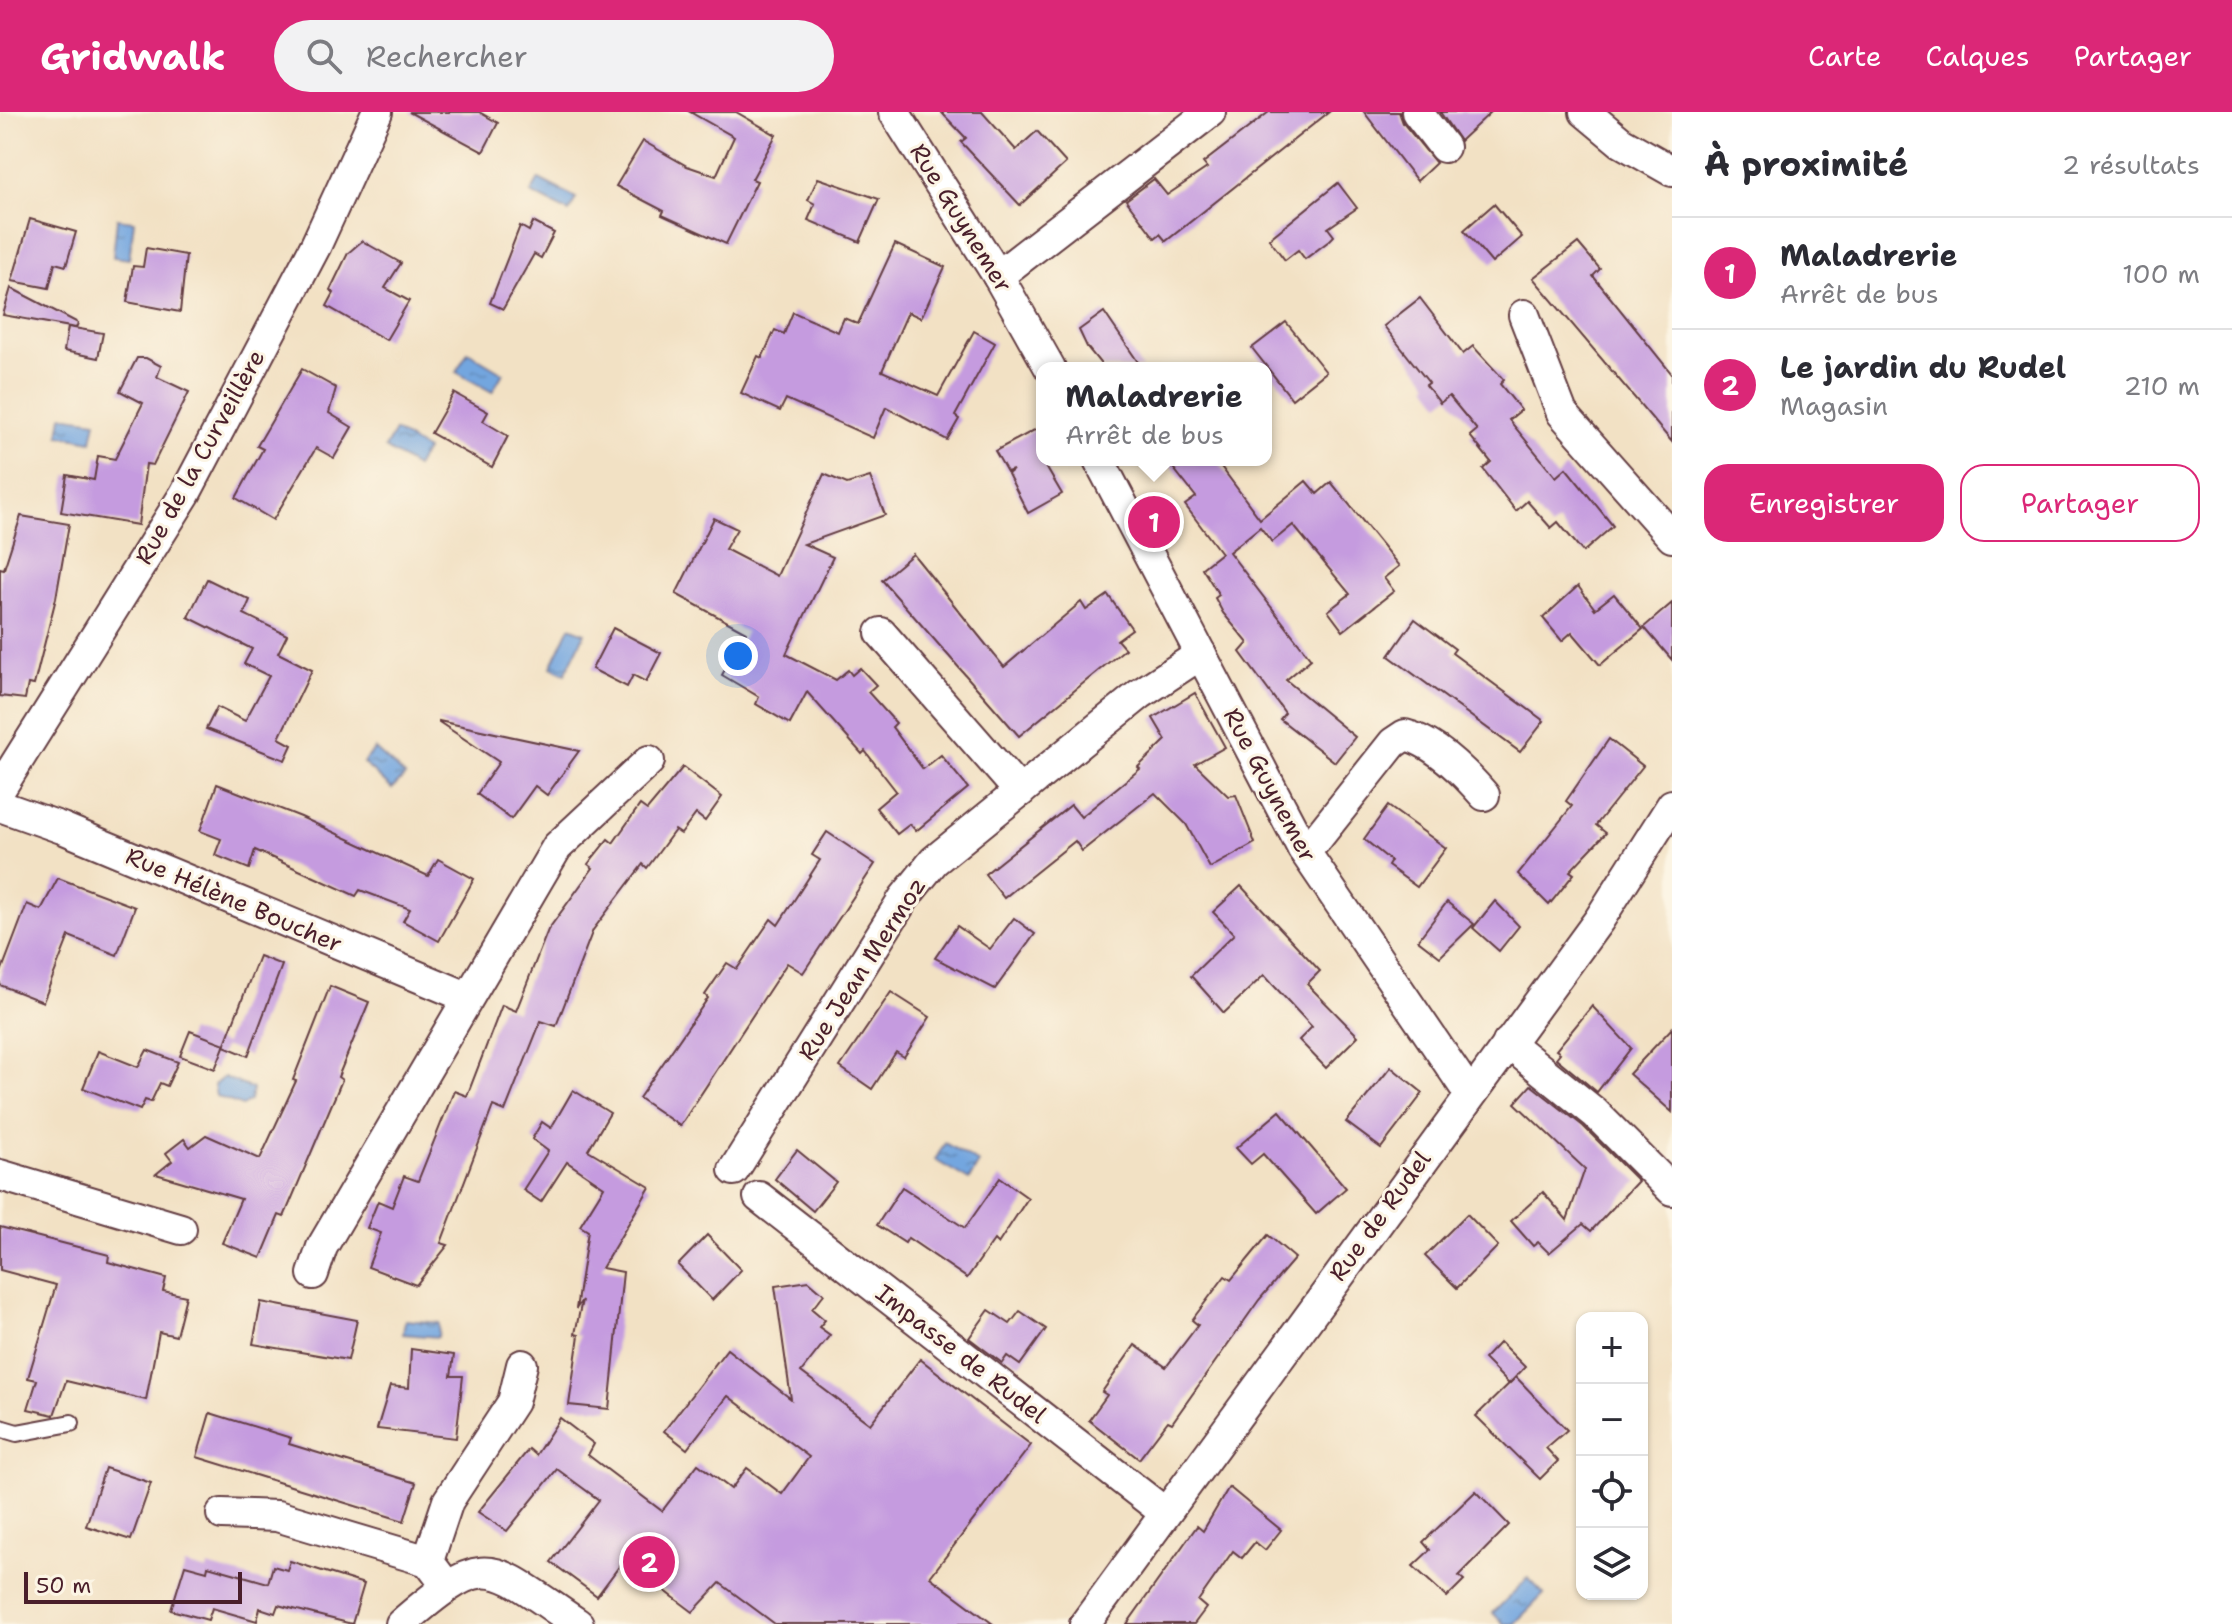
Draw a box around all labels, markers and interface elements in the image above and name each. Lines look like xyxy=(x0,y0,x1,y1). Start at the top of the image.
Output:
search box xyxy=(274,20,834,92)
text: Gridwalk xyxy=(40,31,226,82)
icon: search xyxy=(302,34,346,78)
text: Rechercher xyxy=(366,36,528,77)
text: Carte xyxy=(1808,37,1881,75)
text: Calques xyxy=(1925,37,2030,75)
text: Partager xyxy=(2074,37,2192,75)
street label: Rue Guynemer xyxy=(902,137,1020,299)
text: À proximité xyxy=(1704,141,1908,187)
text: 2 résultats xyxy=(2062,147,2200,182)
text: Maladrerie xyxy=(1780,235,1957,276)
text: 1 xyxy=(1724,256,1736,291)
text: 100 m xyxy=(2122,256,2200,291)
text: Arrêt de bus xyxy=(1780,276,1939,311)
street label: Rue de la Curveillère xyxy=(128,344,272,570)
text: Le jardin du Rudel xyxy=(1780,347,2066,388)
popup xyxy=(1036,362,1272,466)
text: 2 xyxy=(1721,368,1739,403)
text: 210 m xyxy=(2123,368,2200,403)
text: Maladrerie xyxy=(1065,376,1243,417)
text: Magasin xyxy=(1780,388,1888,423)
text: Arrêt de bus xyxy=(1065,417,1224,452)
button: Enregistrer xyxy=(1704,464,1944,542)
button: Partager xyxy=(1960,464,2200,542)
pin: 1 xyxy=(1128,492,1180,552)
your location xyxy=(718,636,758,676)
street label: Rue Guynemer xyxy=(1216,702,1324,868)
street label: Rue Hélène Boucher xyxy=(121,840,347,960)
street label: Rue Jean Mermoz xyxy=(791,871,933,1067)
street label: Rue de Rudel xyxy=(1322,1144,1439,1288)
street label: Impasse de Rudel xyxy=(869,1277,1054,1431)
map controls xyxy=(1576,1312,1648,1600)
button: + xyxy=(1576,1312,1648,1384)
button: − xyxy=(1576,1384,1648,1456)
button: locate xyxy=(1576,1456,1648,1528)
button: layers xyxy=(1576,1528,1648,1600)
pin: 2 xyxy=(623,1532,675,1592)
scale bar xyxy=(24,1568,242,1604)
text: 50 m xyxy=(36,1571,91,1600)

